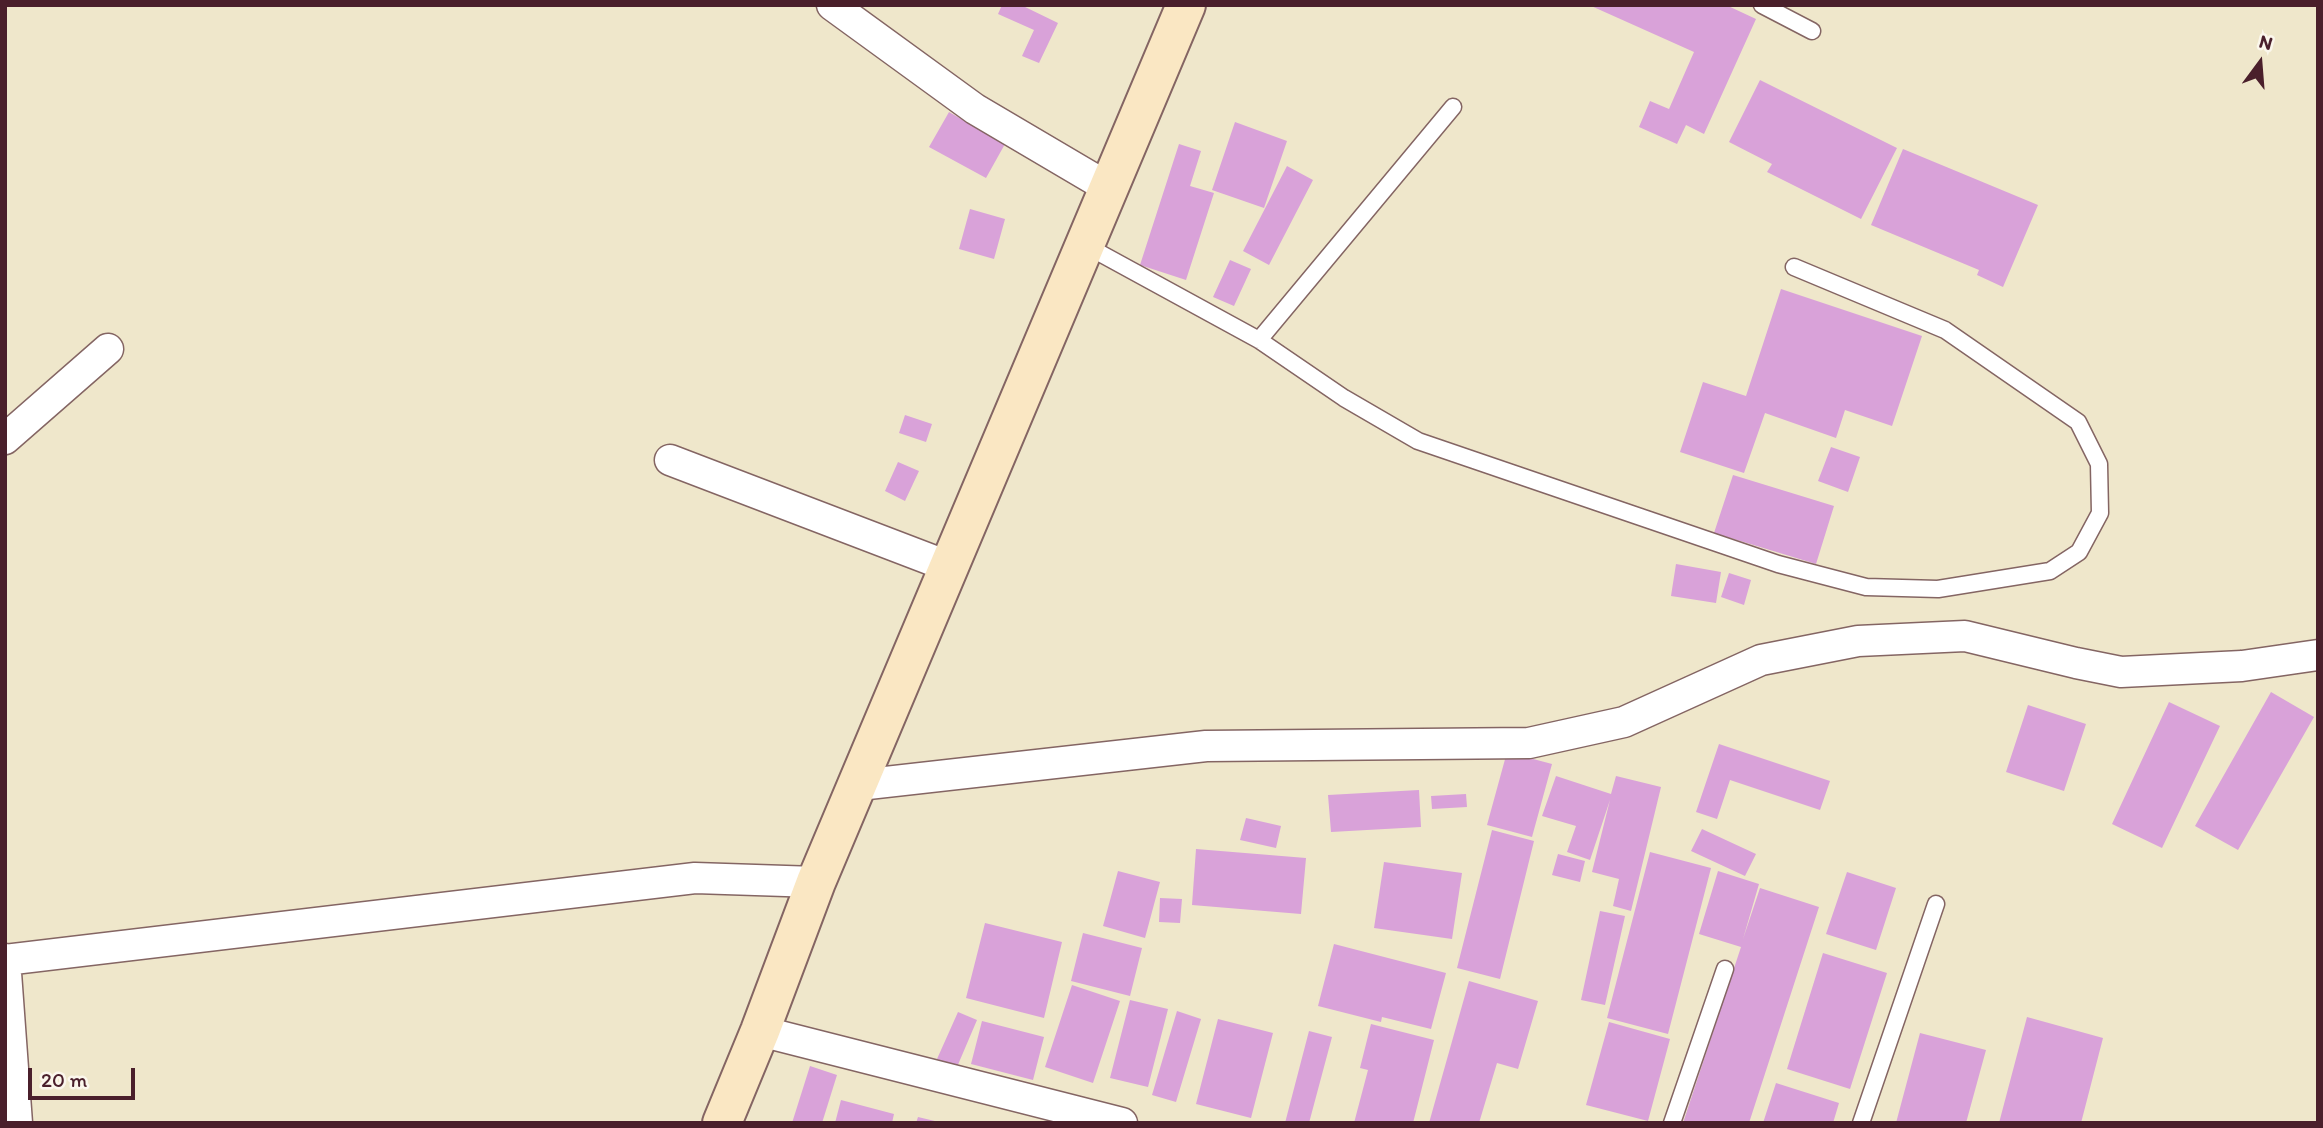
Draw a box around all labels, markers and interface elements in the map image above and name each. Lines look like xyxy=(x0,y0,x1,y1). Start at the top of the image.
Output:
north arrow xyxy=(2225,28,2295,98)
text: N xyxy=(2257,30,2275,55)
scale bar xyxy=(32,1054,138,1098)
text: 20 m xyxy=(41,1067,87,1092)

